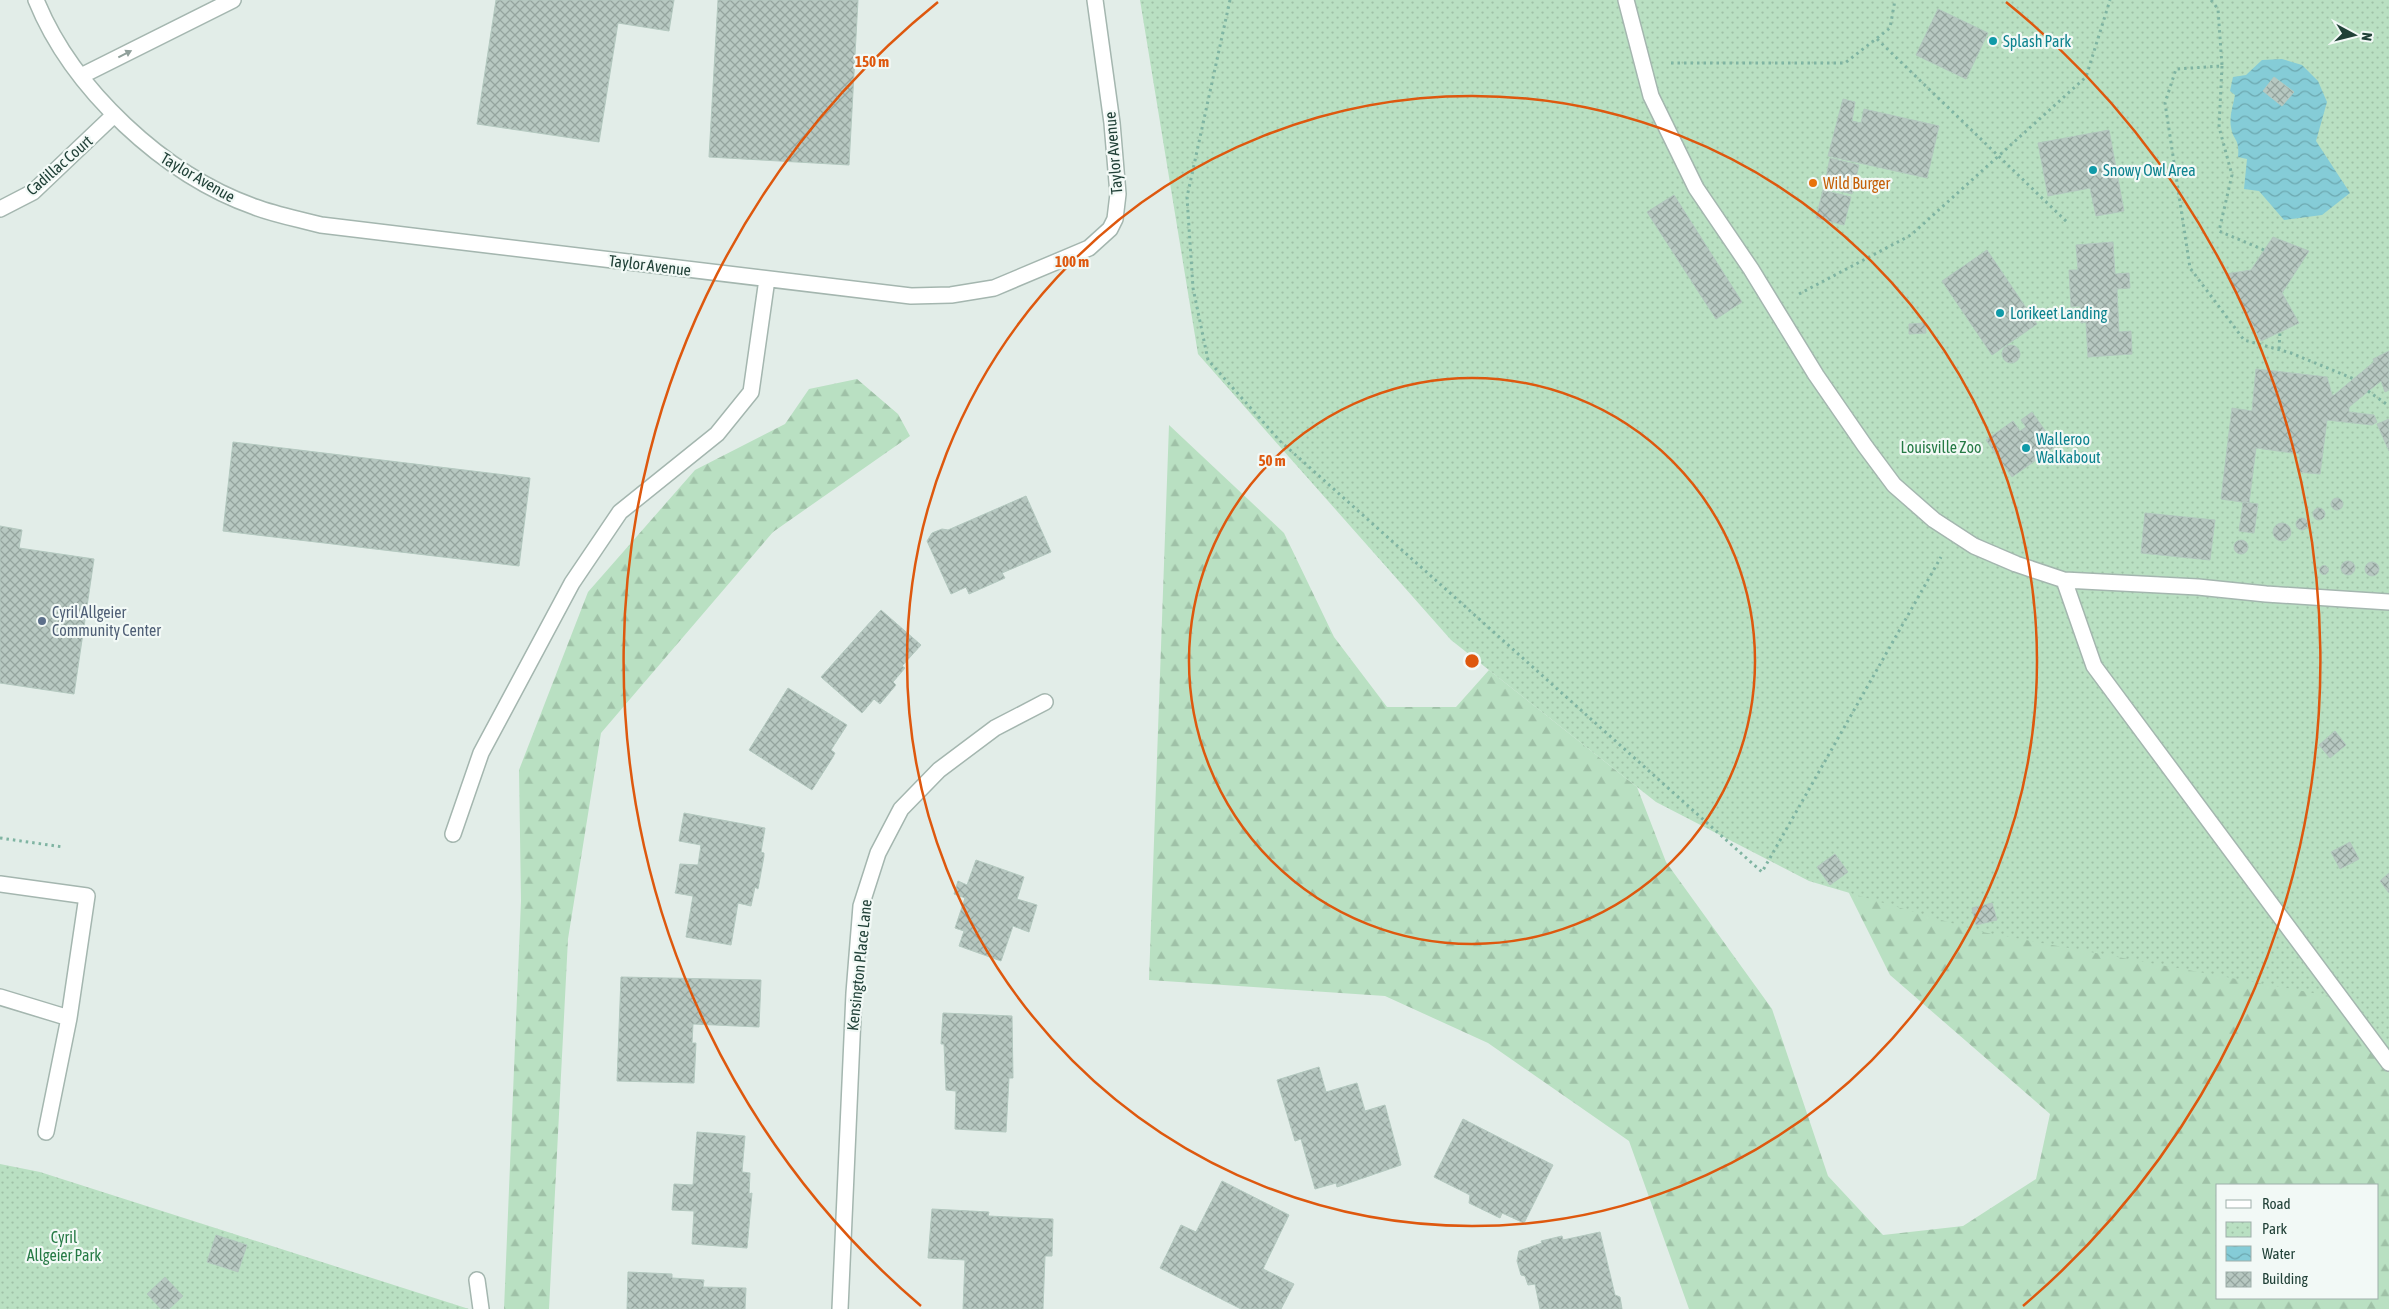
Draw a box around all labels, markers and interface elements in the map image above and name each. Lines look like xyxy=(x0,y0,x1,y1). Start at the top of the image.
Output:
north arrow xyxy=(2329,10,2379,60)
place label: Splash Park xyxy=(2003,32,2071,51)
text: N xyxy=(2358,32,2375,42)
marker: Splash Park xyxy=(1987,35,1999,47)
one-way arrow xyxy=(118,50,132,58)
text: 150 m xyxy=(855,53,889,70)
street label: Taylor Avenue xyxy=(1100,111,1127,195)
street label: Cadillac Court xyxy=(22,131,96,199)
street label: Taylor Avenue xyxy=(157,149,238,206)
place label: Snowy Owl Area xyxy=(2103,161,2196,180)
marker: Snowy Owl Area xyxy=(2087,164,2099,176)
place label: Wild Burger xyxy=(1823,174,1891,193)
marker: Wild Burger xyxy=(1807,177,1819,189)
street label: Taylor Avenue xyxy=(608,251,692,280)
text: 100 m xyxy=(1055,253,1089,270)
place label: Lorikeet Landing xyxy=(2010,304,2107,323)
marker: Lorikeet Landing xyxy=(1994,307,2006,319)
place label: Walleroo Walkabout xyxy=(2036,430,2101,466)
park label: Louisville Zoo xyxy=(1900,438,1982,456)
marker: Walleroo Walkabout xyxy=(2020,442,2032,454)
text: 50 m xyxy=(1259,452,1286,469)
place label: Cyril Allgeier Community Center xyxy=(52,603,161,640)
marker: Cyril Allgeier Community Center xyxy=(36,615,48,627)
centre of rings xyxy=(1463,652,1481,670)
street label: Kensington Place Lane xyxy=(843,898,876,1032)
legend xyxy=(2216,1184,2379,1299)
text: Road xyxy=(2262,1195,2291,1212)
text: Park xyxy=(2262,1220,2287,1237)
park label: Cyril Allgeier Park xyxy=(27,1228,101,1265)
text: Water xyxy=(2262,1245,2295,1262)
text: Building xyxy=(2262,1270,2308,1287)

